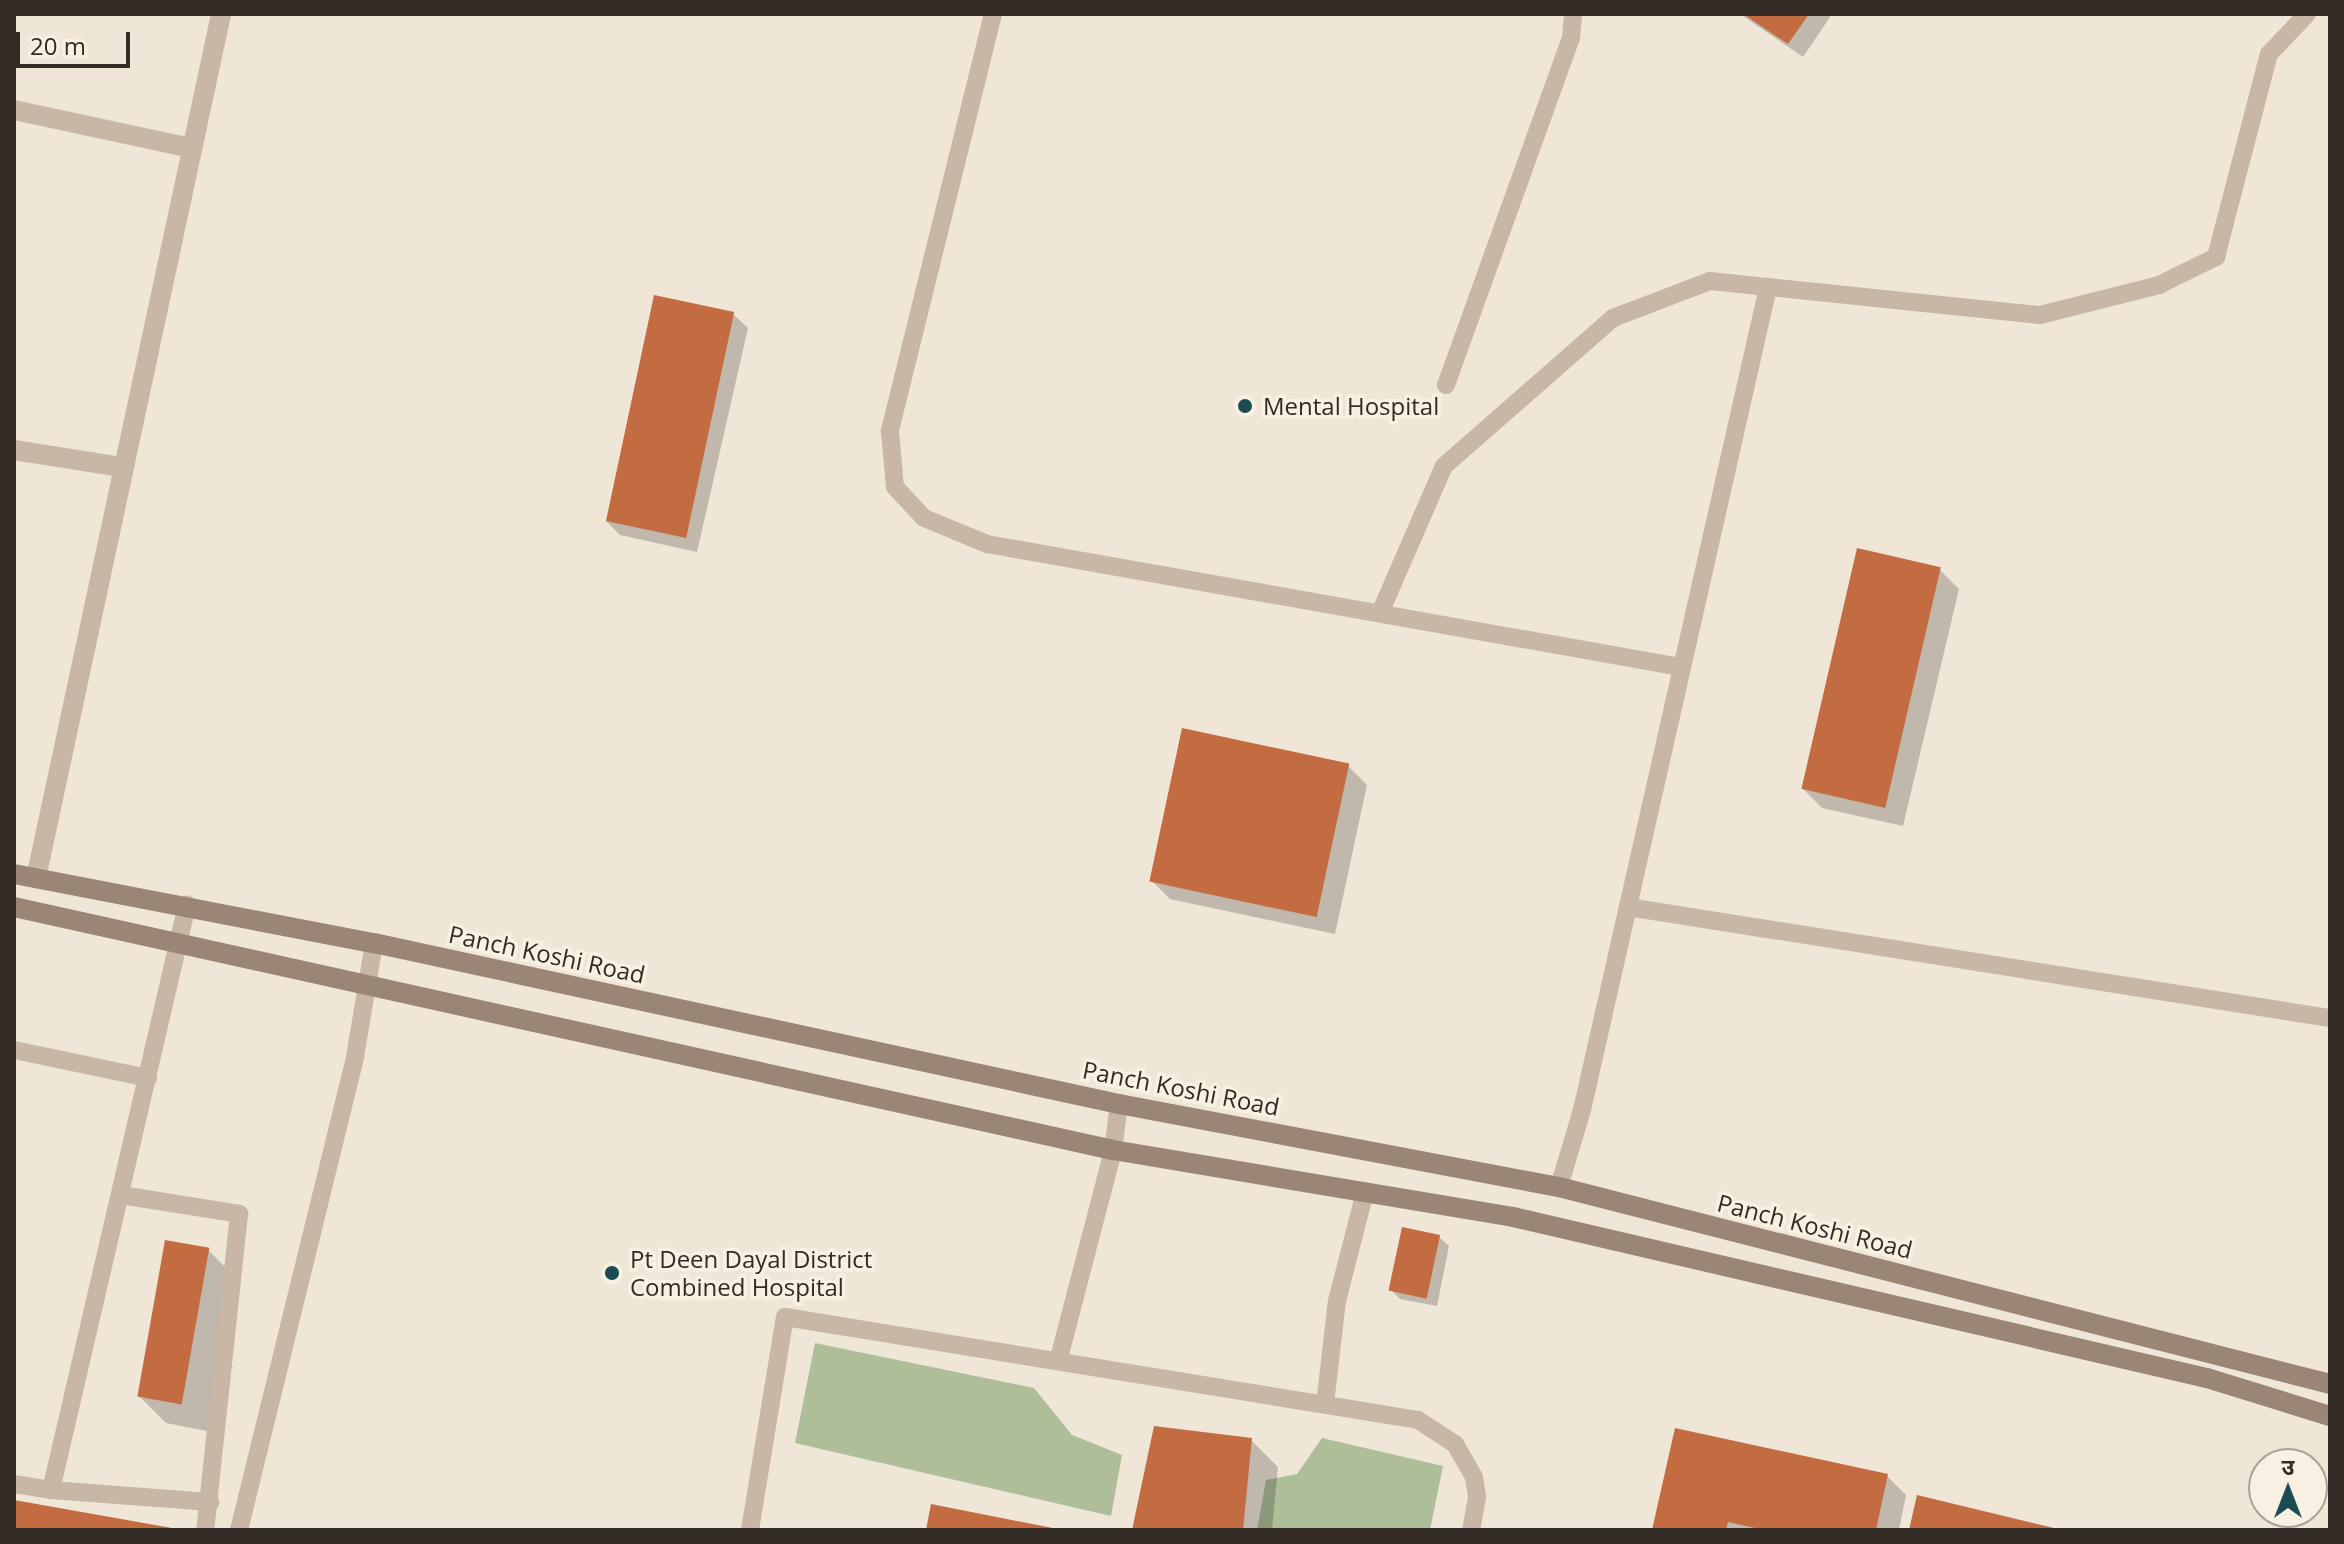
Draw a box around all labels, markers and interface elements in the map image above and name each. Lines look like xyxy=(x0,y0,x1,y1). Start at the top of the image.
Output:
scale bar xyxy=(20,16,134,66)
text: 20 m xyxy=(30,29,86,62)
place label: Mental Hospital xyxy=(1263,392,1439,420)
marker: Mental Hospital xyxy=(1234,395,1256,417)
street label: Panch Koshi Road xyxy=(446,919,648,989)
street label: Panch Koshi Road xyxy=(1080,1055,1282,1121)
street label: Panch Koshi Road xyxy=(1715,1188,1915,1264)
place label: Pt Deen Dayal District Combined Hospital xyxy=(630,1245,872,1301)
marker: Pt Deen Dayal District Combined Hospital xyxy=(601,1262,623,1284)
north arrow xyxy=(2248,1448,2328,1528)
text: उ xyxy=(2282,1451,2294,1481)

